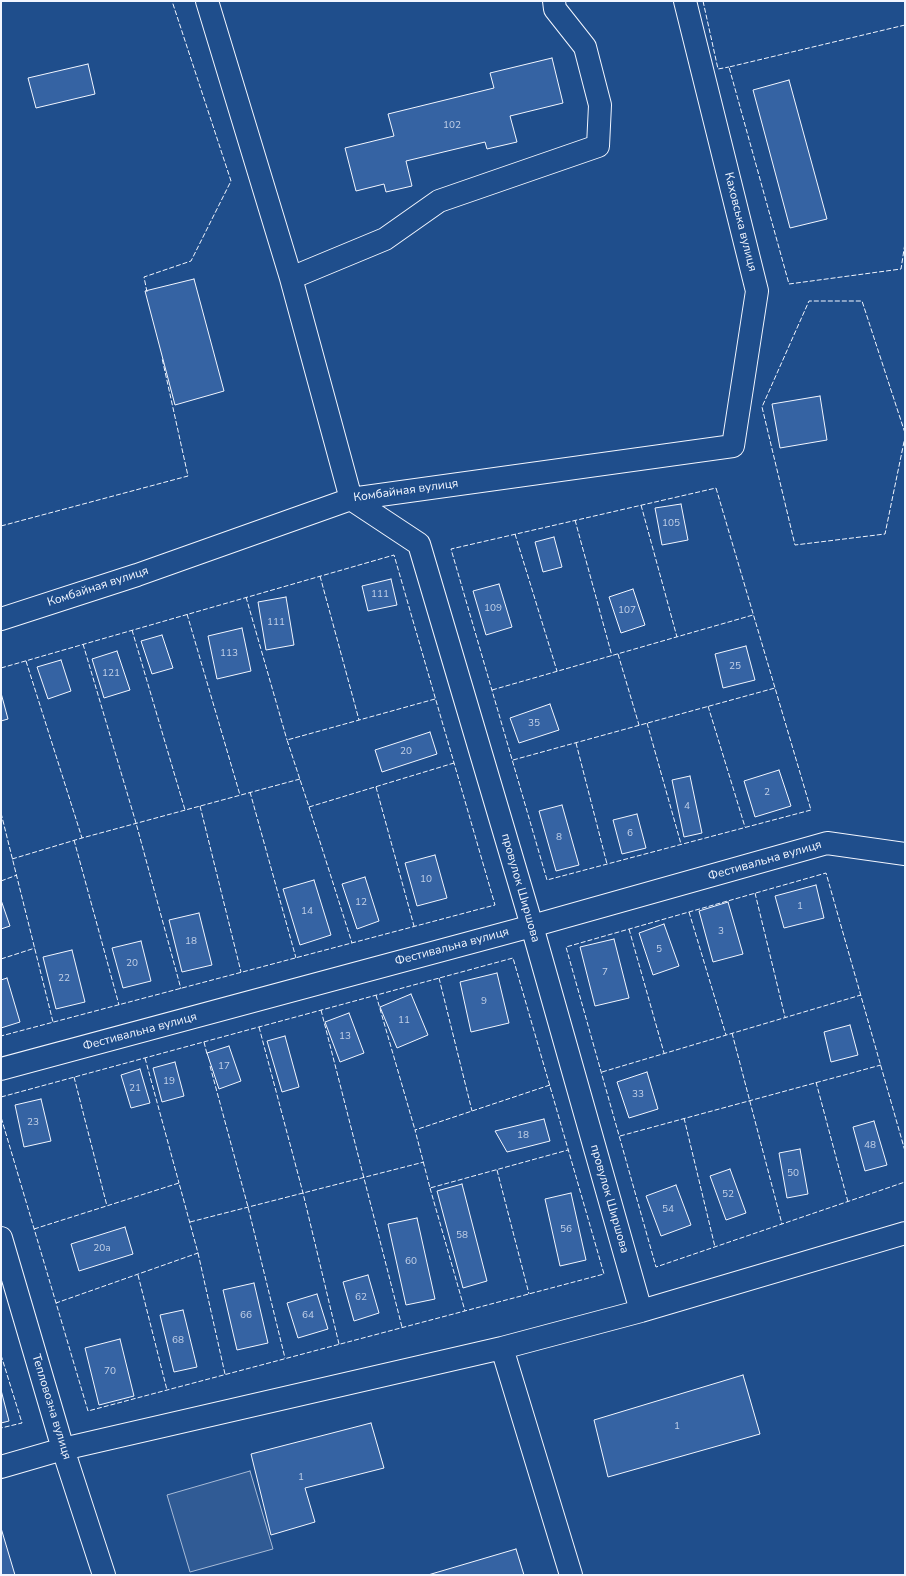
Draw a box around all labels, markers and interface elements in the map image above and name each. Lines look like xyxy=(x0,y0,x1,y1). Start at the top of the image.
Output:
house number: 102 xyxy=(443,120,461,132)
street label: Каховська вулиця xyxy=(721,171,759,273)
street label: Комбайная вулиця xyxy=(353,477,459,505)
house number: 105 xyxy=(662,518,680,530)
street label: Комбайная вулиця xyxy=(46,564,150,610)
house number: 111 xyxy=(371,589,389,601)
house number: 109 xyxy=(484,603,502,615)
house number: 107 xyxy=(618,605,636,617)
house number: 111 xyxy=(267,617,285,629)
house number: 113 xyxy=(220,648,238,660)
house number: 25 xyxy=(729,661,741,673)
house number: 121 xyxy=(102,668,120,680)
house number: 35 xyxy=(528,718,540,730)
house number: 20 xyxy=(400,746,412,758)
house number: 2 xyxy=(764,787,770,799)
house number: 4 xyxy=(684,801,690,813)
house number: 6 xyxy=(627,828,633,840)
street label: провулок Ширшова xyxy=(498,832,542,944)
house number: 8 xyxy=(556,832,562,844)
street label: Фестивальна вулиця xyxy=(706,838,824,884)
house number: 10 xyxy=(420,874,432,886)
house number: 12 xyxy=(355,897,367,909)
house number: 1 xyxy=(797,901,803,913)
house number: 14 xyxy=(301,906,313,918)
street label: Фестивальна вулиця xyxy=(393,925,511,969)
house number: 3 xyxy=(718,926,724,938)
house number: 18 xyxy=(185,936,197,948)
house number: 5 xyxy=(656,944,662,956)
house number: 20 xyxy=(126,958,138,970)
house number: 7 xyxy=(602,967,608,979)
house number: 22 xyxy=(58,973,70,985)
house number: 9 xyxy=(481,996,487,1008)
street label: Фестивальна вулиця xyxy=(81,1010,199,1054)
house number: 11 xyxy=(398,1015,410,1027)
house number: 13 xyxy=(339,1031,351,1043)
house number: 17 xyxy=(218,1061,230,1073)
house number: 19 xyxy=(163,1076,175,1088)
house number: 21 xyxy=(129,1083,141,1095)
house number: 33 xyxy=(632,1089,644,1101)
house number: 23 xyxy=(27,1117,39,1129)
house number: 18 xyxy=(517,1130,529,1142)
house number: 48 xyxy=(864,1140,876,1152)
street label: провулок Ширшова xyxy=(587,1143,631,1255)
house number: 50 xyxy=(787,1168,799,1180)
house number: 52 xyxy=(722,1189,734,1201)
house number: 54 xyxy=(662,1204,674,1216)
house number: 56 xyxy=(560,1224,572,1236)
house number: 58 xyxy=(456,1230,468,1242)
house number: 20а xyxy=(93,1243,111,1255)
house number: 60 xyxy=(405,1256,417,1268)
house number: 62 xyxy=(355,1292,367,1304)
house number: 66 xyxy=(240,1310,252,1322)
house number: 64 xyxy=(302,1310,314,1322)
house number: 68 xyxy=(172,1335,184,1347)
street label: Тепловозна вулиця xyxy=(28,1353,74,1461)
house number: 70 xyxy=(104,1366,116,1378)
house number: 1 xyxy=(674,1421,680,1433)
house number: 1 xyxy=(298,1472,304,1484)

